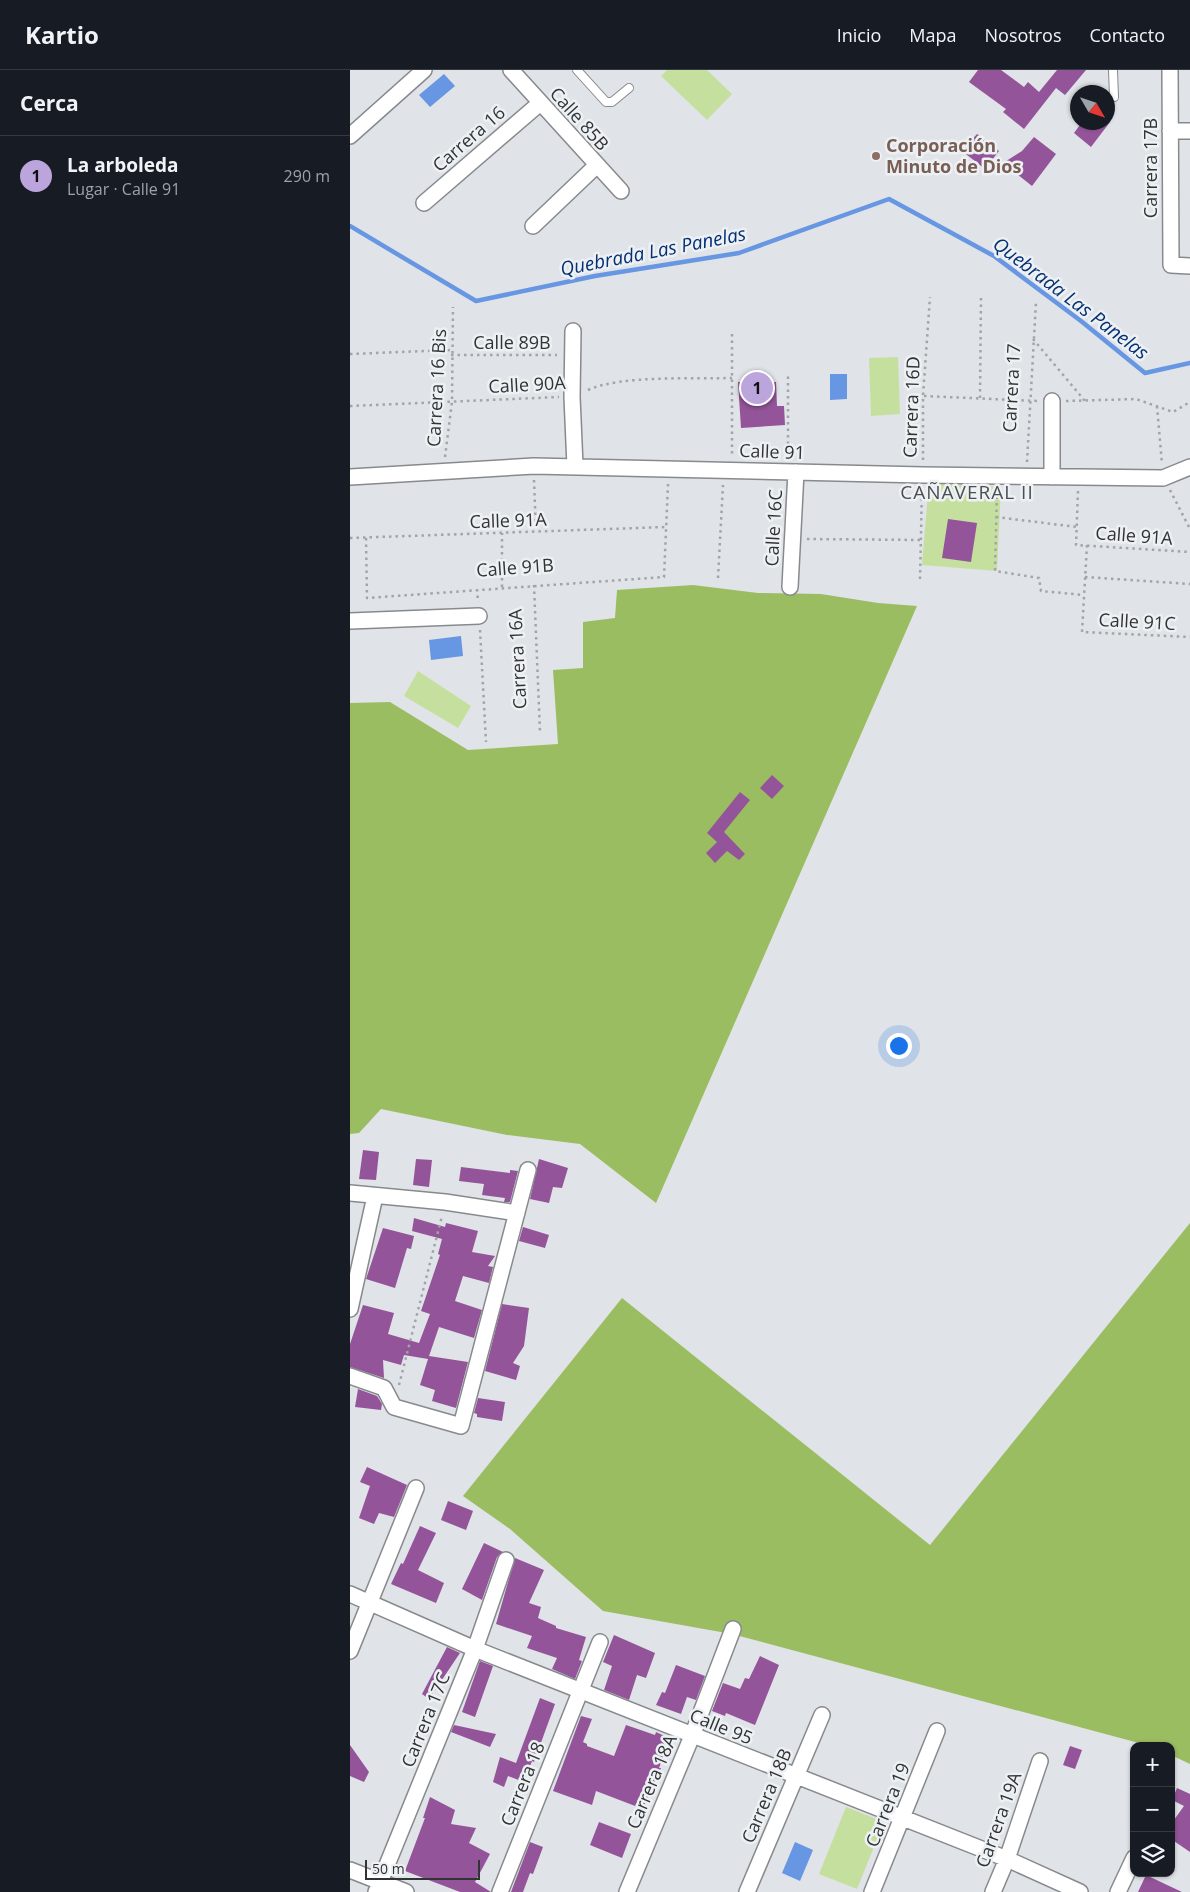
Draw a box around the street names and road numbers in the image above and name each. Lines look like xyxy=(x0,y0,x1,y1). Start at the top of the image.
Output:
street label: Calle 85B xyxy=(545,82,615,155)
street label: Carrera 16 xyxy=(427,100,510,176)
street label: Carrera 17B xyxy=(1138,118,1162,218)
street label: Carrera 16 Bis xyxy=(421,328,451,448)
street label: Calle 89B xyxy=(473,330,551,354)
street label: Carrera 17 xyxy=(997,343,1025,433)
street label: Carrera 16D xyxy=(897,356,925,458)
street label: Calle 90A xyxy=(488,370,567,398)
street label: Calle 91 xyxy=(739,438,805,464)
street label: Calle 16C xyxy=(759,489,787,567)
street label: Calle 91A xyxy=(469,507,548,533)
street label: Calle 91A xyxy=(1095,520,1174,550)
street label: Calle 91B xyxy=(475,552,554,582)
street label: Calle 91C xyxy=(1098,607,1176,635)
street label: Carrera 16A xyxy=(502,608,532,710)
street label: Carrera 17C xyxy=(395,1669,455,1771)
street label: Calle 95 xyxy=(686,1703,756,1750)
street label: Carrera 18A xyxy=(620,1730,682,1832)
street label: Carrera 18 xyxy=(494,1738,550,1829)
street label: Carrera 18B xyxy=(735,1745,797,1847)
street label: Carrera 19 xyxy=(859,1759,915,1850)
street label: Carrera 19A xyxy=(970,1768,1027,1871)

